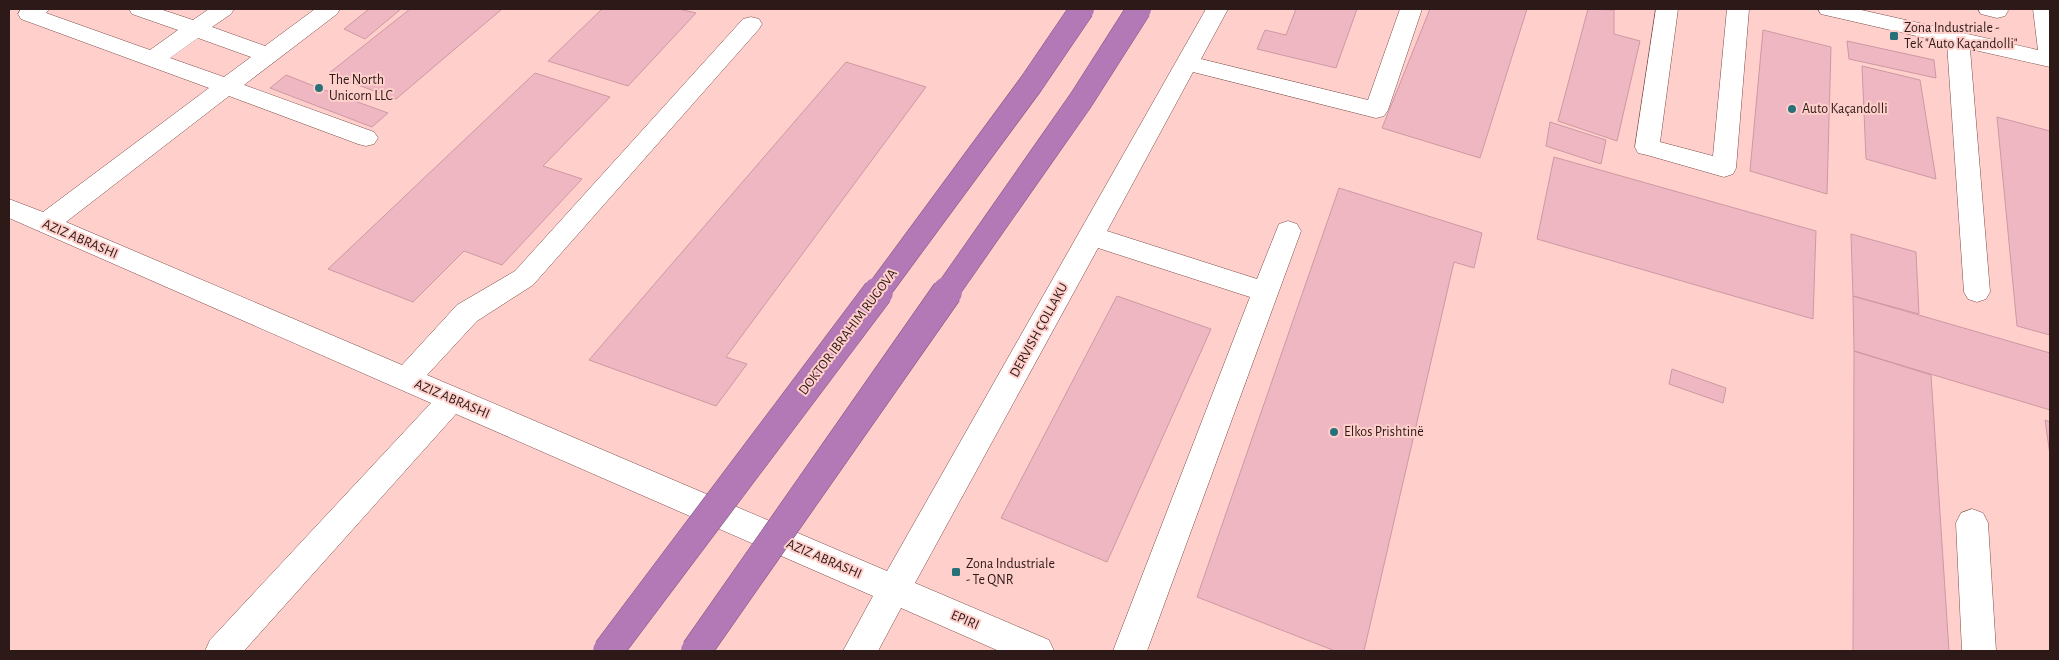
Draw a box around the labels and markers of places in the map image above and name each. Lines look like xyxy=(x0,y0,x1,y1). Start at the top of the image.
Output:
place label: Zona Industriale - Tek "Auto Kaçandolli" xyxy=(1904,21,2018,51)
marker: Zona Industriale - Tek "Auto Kaçandolli" xyxy=(1888,30,1900,42)
place label: The North Unicorn LLC xyxy=(329,73,393,103)
marker: The North Unicorn LLC xyxy=(313,82,325,94)
place label: Auto Kaçandolli xyxy=(1802,102,1888,116)
marker: Auto Kaçandolli xyxy=(1786,103,1798,115)
place label: Elkos Prishtinë xyxy=(1344,425,1424,439)
marker: Elkos Prishtinë xyxy=(1328,426,1340,438)
place label: Zona Industriale - Te QNR xyxy=(966,557,1055,587)
marker: Zona Industriale - Te QNR xyxy=(950,566,962,578)

